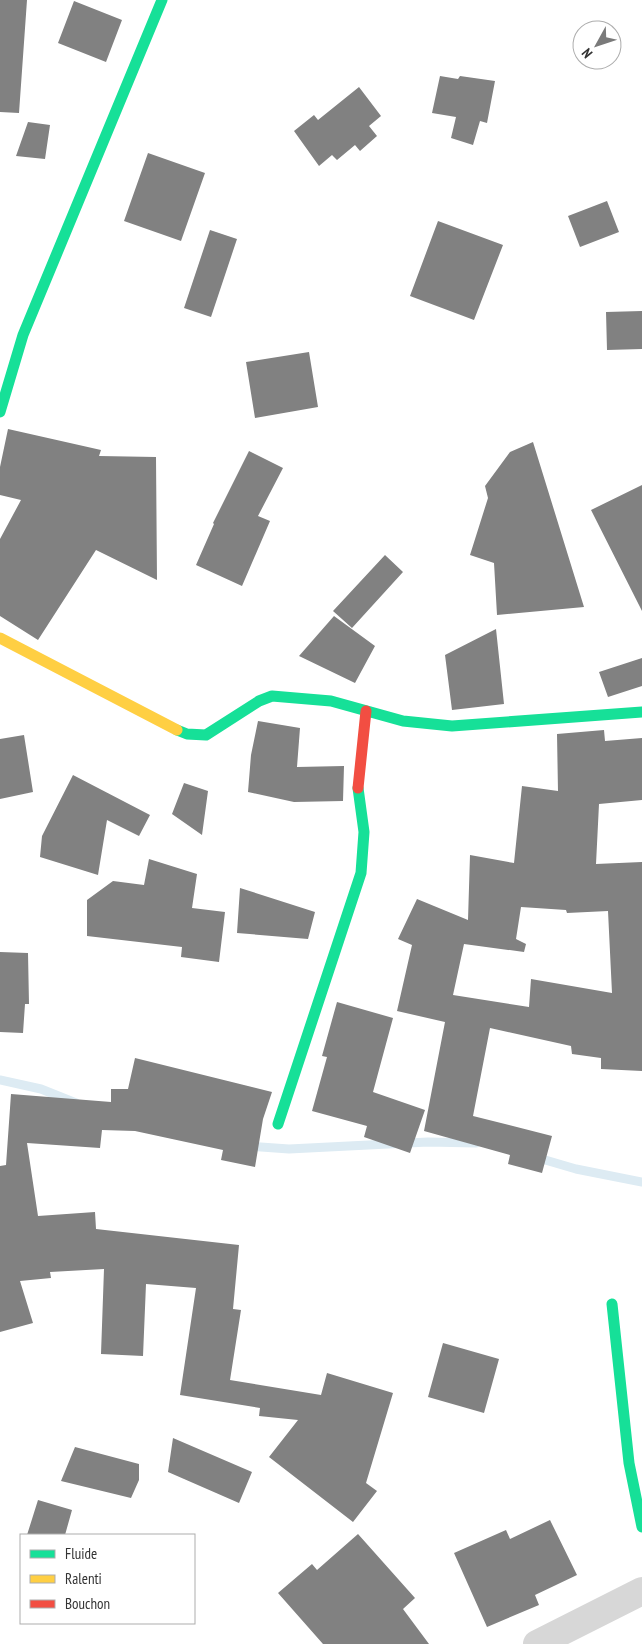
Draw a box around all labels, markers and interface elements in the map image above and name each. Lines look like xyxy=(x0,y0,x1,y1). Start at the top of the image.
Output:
north arrow xyxy=(572,20,622,70)
text: N xyxy=(578,45,596,62)
legend xyxy=(20,1534,195,1624)
text: Fluide xyxy=(65,1544,97,1563)
text: Ralenti xyxy=(65,1569,102,1588)
text: Bouchon xyxy=(65,1594,110,1613)

